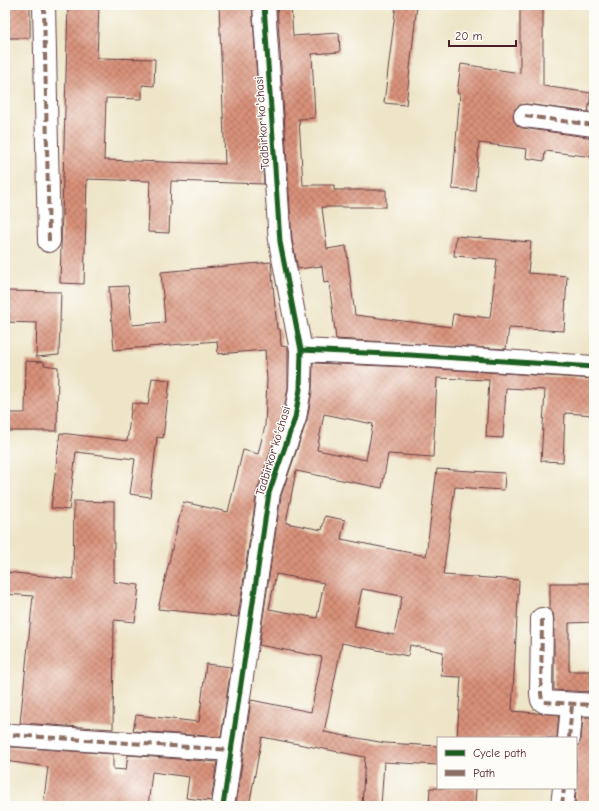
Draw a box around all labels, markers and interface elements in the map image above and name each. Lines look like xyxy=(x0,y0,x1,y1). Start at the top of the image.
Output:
scale bar xyxy=(449,22,516,48)
text: 20 m xyxy=(455,29,483,43)
street label: Tadbirkor koʻchasi xyxy=(252,76,272,170)
street label: Tadbirkor koʻchasi xyxy=(253,404,293,498)
legend xyxy=(437,737,577,789)
text: Cycle path xyxy=(473,746,526,760)
text: Path xyxy=(473,766,495,780)

